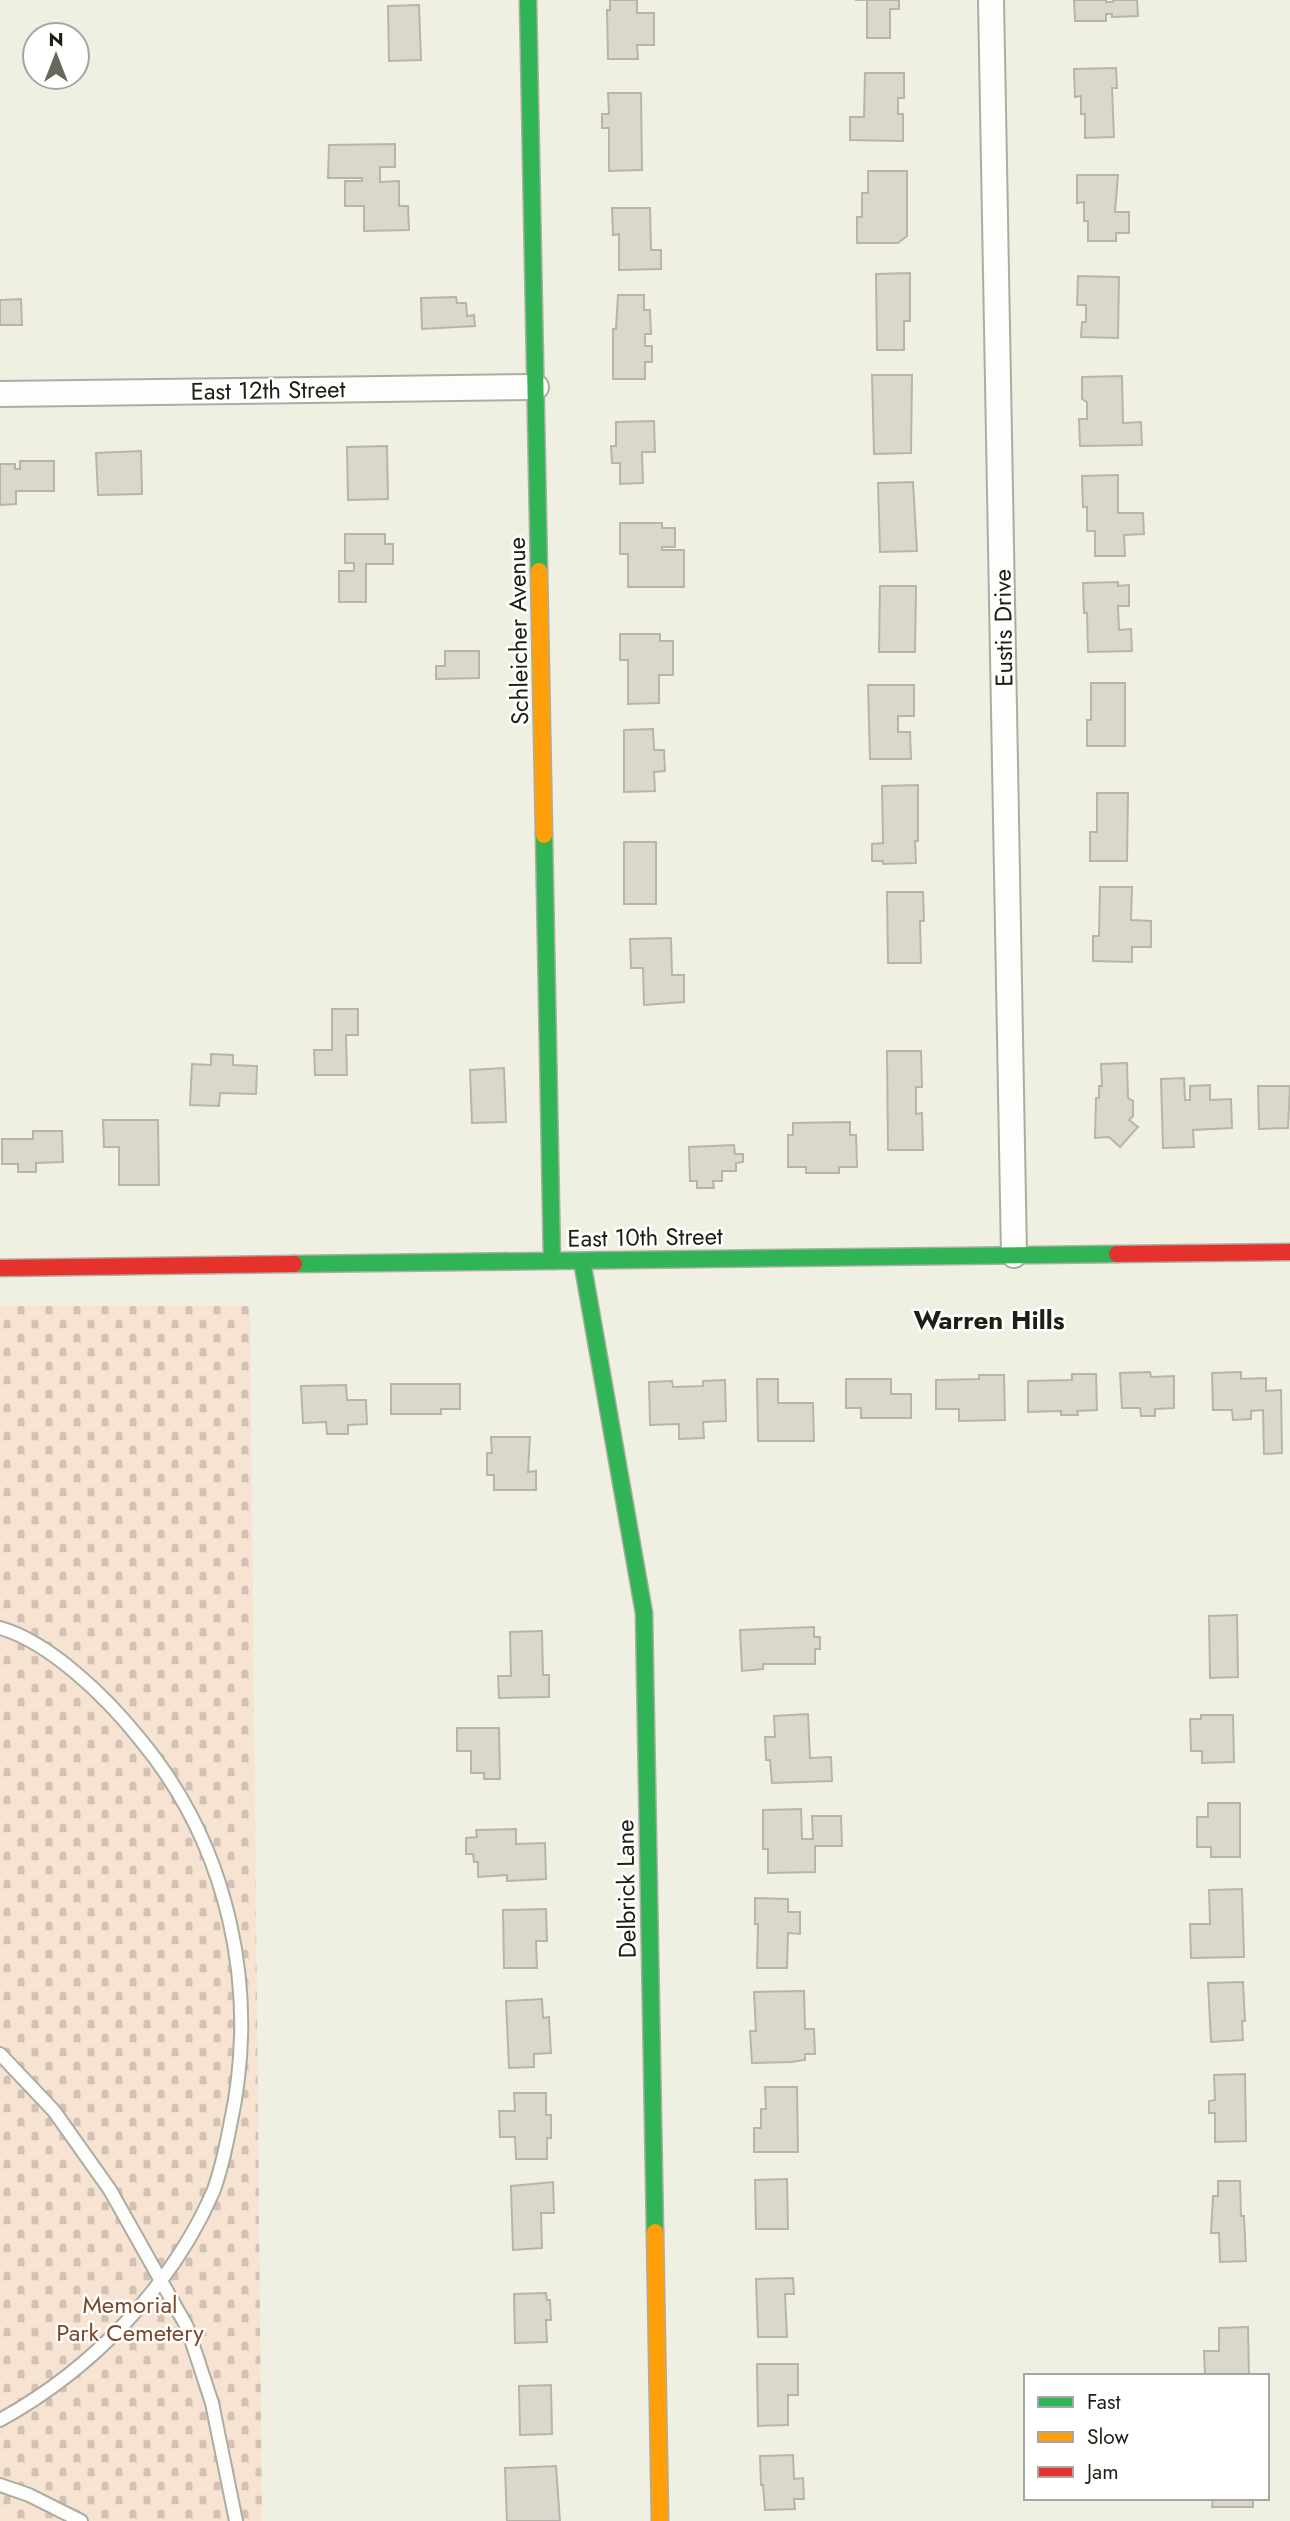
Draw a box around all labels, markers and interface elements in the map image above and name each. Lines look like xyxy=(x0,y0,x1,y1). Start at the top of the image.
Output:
north arrow xyxy=(21,21,91,91)
text: N xyxy=(48,26,64,53)
street label: East 12th Street xyxy=(190,371,346,409)
street label: Schleicher Avenue xyxy=(499,537,537,725)
street label: Eustis Drive xyxy=(984,569,1022,687)
street label: East 10th Street xyxy=(567,1218,723,1256)
district label: Warren Hills xyxy=(913,1301,1065,1339)
street label: Delbrick Lane xyxy=(607,1819,645,1959)
park label: Memorial Park Cemetery xyxy=(56,2287,204,2350)
legend xyxy=(1024,2374,1269,2500)
text: Fast xyxy=(1087,2387,1120,2417)
text: Slow xyxy=(1087,2422,1129,2452)
text: Jam xyxy=(1084,2457,1119,2487)

